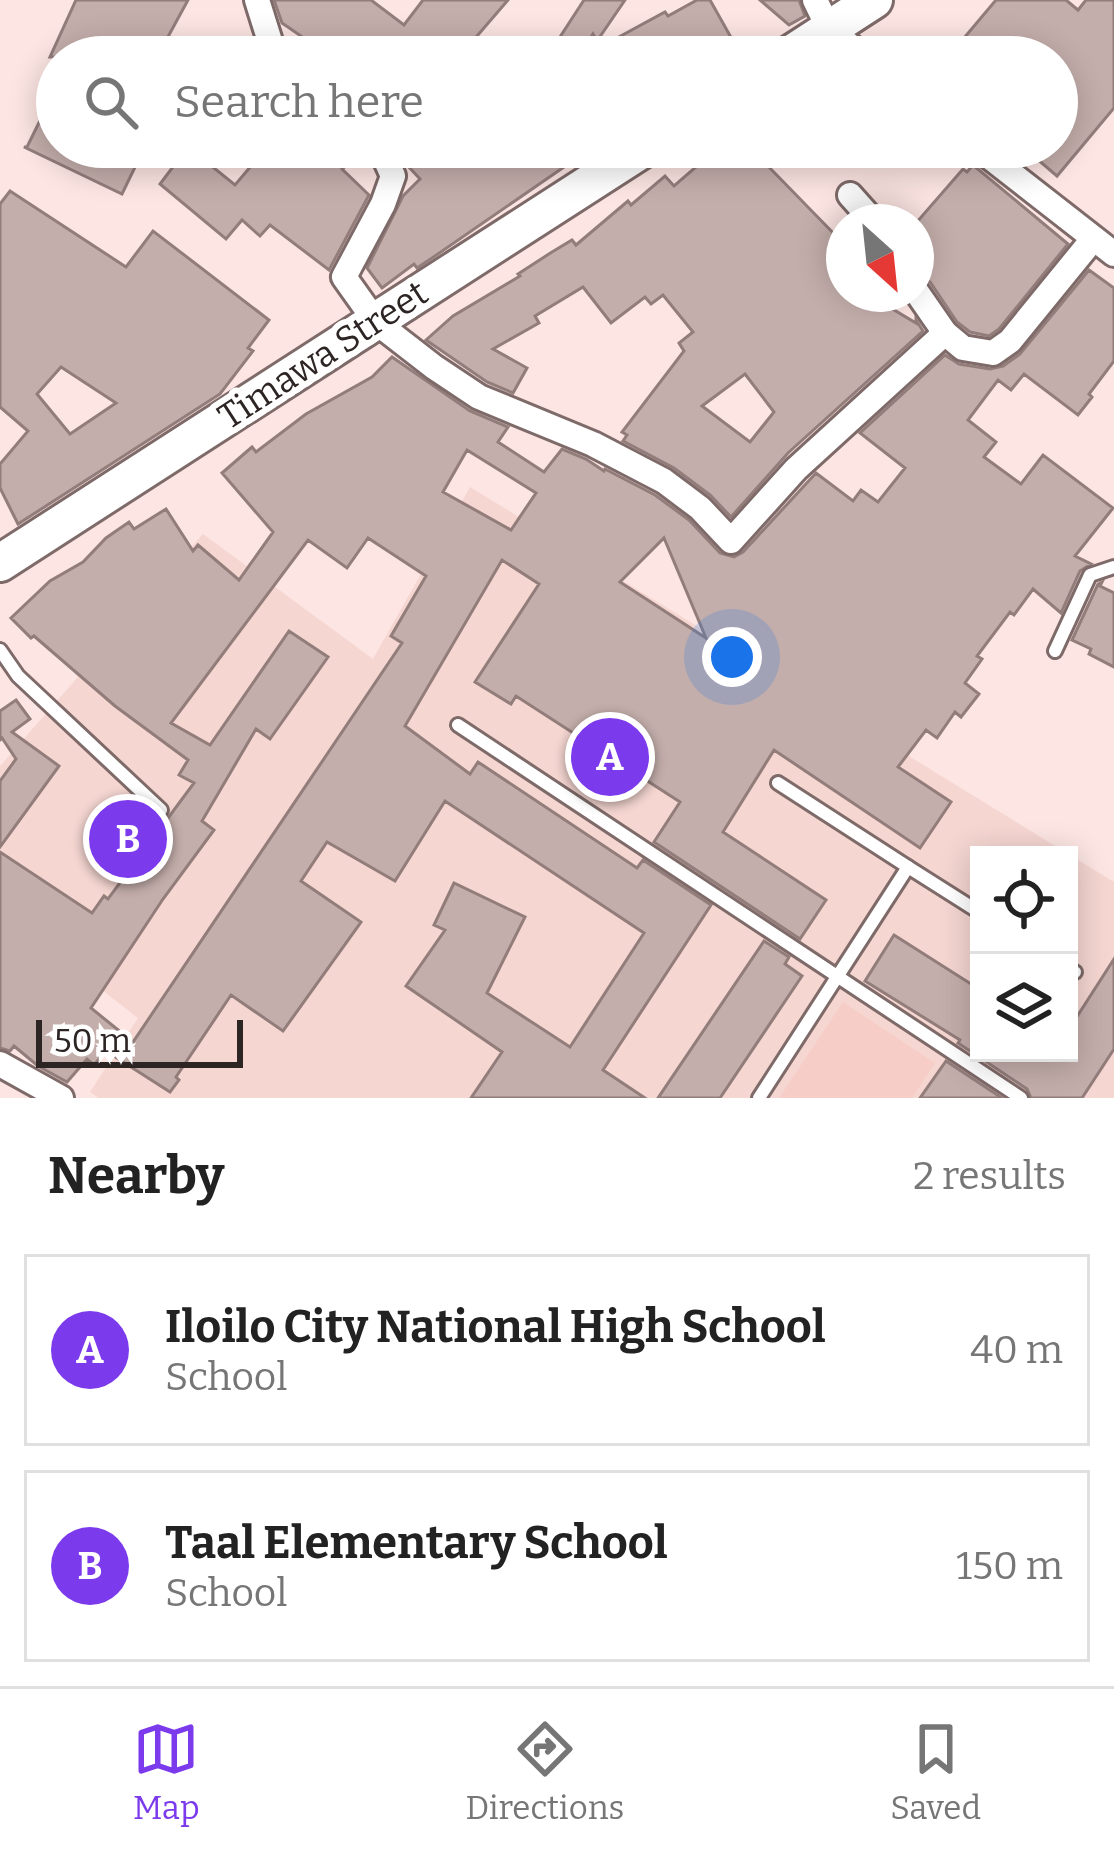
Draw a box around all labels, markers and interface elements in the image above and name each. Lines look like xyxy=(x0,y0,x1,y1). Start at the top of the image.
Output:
search box xyxy=(36,36,1078,168)
icon: search xyxy=(78,69,144,135)
text: Search here xyxy=(174,75,424,129)
north arrow xyxy=(826,204,934,312)
street label: Timawa Street xyxy=(210,271,436,439)
your location xyxy=(702,627,762,687)
pin: A xyxy=(571,712,649,802)
pin: B xyxy=(89,794,167,884)
map controls xyxy=(970,846,1078,1062)
button: locate xyxy=(970,846,1078,954)
button: layers xyxy=(970,954,1078,1062)
scale bar xyxy=(36,1014,243,1067)
text: 50 m xyxy=(54,1021,131,1061)
text: Nearby xyxy=(48,1145,224,1207)
text: 2 results xyxy=(913,1153,1066,1199)
text: Iloilo City National High School xyxy=(165,1300,826,1354)
text: A xyxy=(76,1327,104,1373)
text: 40 m xyxy=(970,1327,1063,1373)
text: School xyxy=(165,1354,288,1400)
text: Taal Elementary School xyxy=(165,1516,668,1570)
text: B xyxy=(77,1543,103,1589)
text: 150 m xyxy=(956,1543,1063,1589)
text: School xyxy=(165,1570,288,1616)
tab: Map xyxy=(133,1716,200,1828)
tab: Directions xyxy=(466,1716,624,1828)
tab: Saved xyxy=(890,1716,981,1828)

